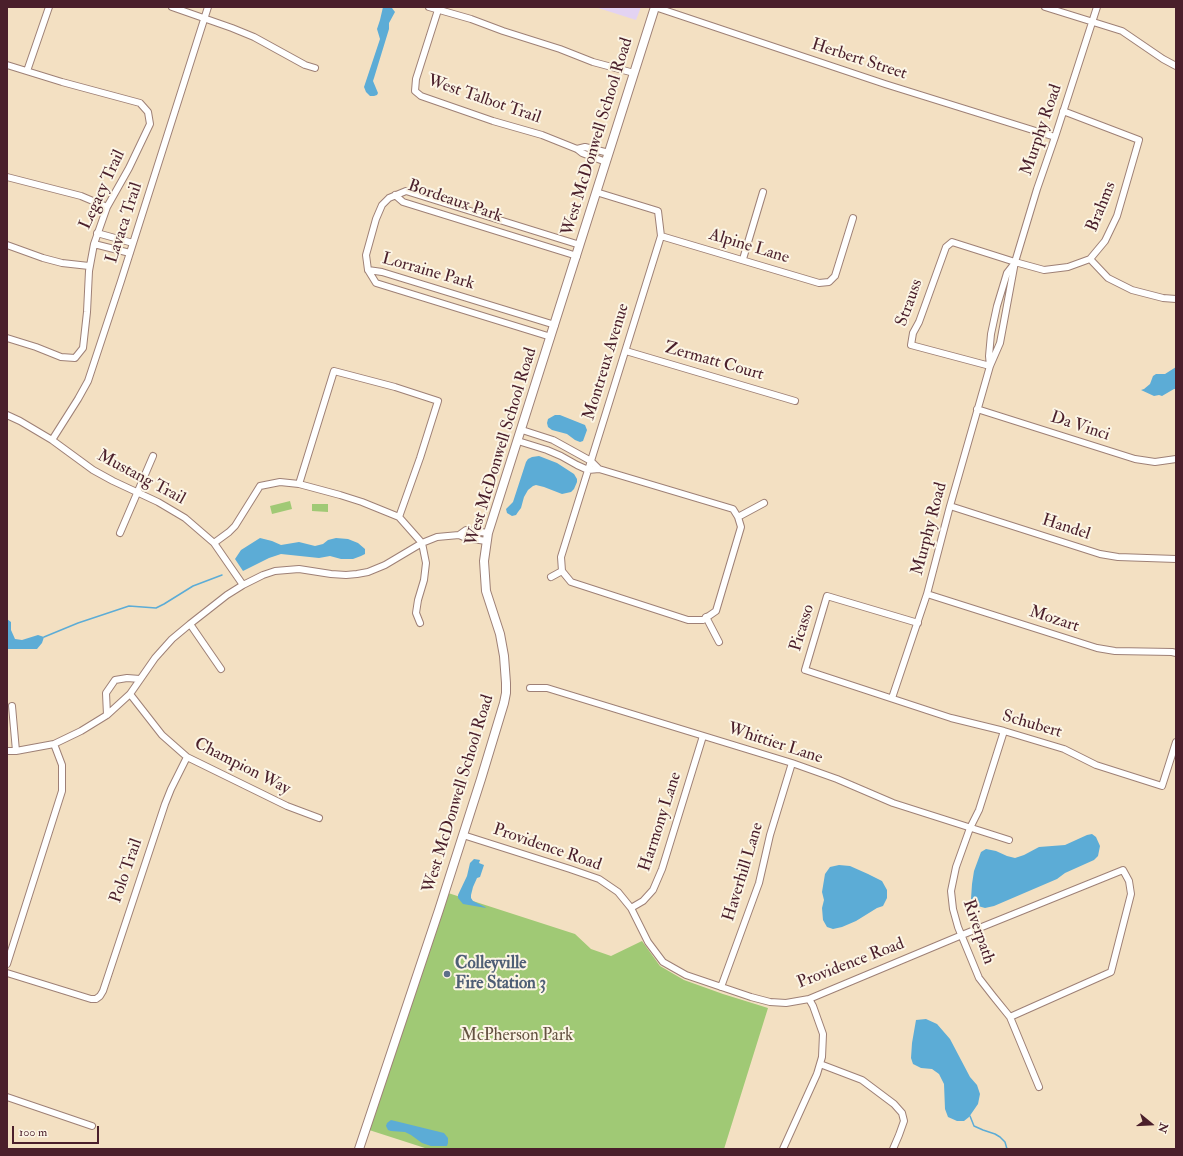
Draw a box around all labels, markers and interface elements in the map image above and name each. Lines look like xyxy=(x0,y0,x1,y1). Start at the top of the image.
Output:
street label: West McDonwell School Road xyxy=(558,35,638,239)
street label: Herbert Street xyxy=(809,35,909,85)
street label: West Talbot Trail xyxy=(425,71,543,129)
street label: Murphy Road xyxy=(1017,82,1067,178)
street label: Legacy Trail xyxy=(76,147,130,233)
street label: Bordeaux Park xyxy=(405,176,505,228)
street label: Brahms xyxy=(1083,179,1121,235)
street label: Lavaca Trail xyxy=(102,180,148,266)
street label: Alpine Lane xyxy=(706,225,792,269)
street label: Lorraine Park xyxy=(379,249,477,295)
street label: Strauss xyxy=(892,277,928,329)
street label: Montreux Avenue xyxy=(580,301,634,423)
street label: Zermatt Court xyxy=(662,338,766,386)
street label: West McDonwell School Road xyxy=(462,345,542,549)
street label: Da Vinci xyxy=(1048,408,1112,446)
street label: Mustang Trail xyxy=(93,446,189,510)
street label: Murphy Road xyxy=(908,480,952,578)
street label: Handel xyxy=(1039,511,1093,545)
street label: Picasso xyxy=(786,602,820,654)
street label: Mozart xyxy=(1026,602,1082,638)
street label: West McDonwell School Road xyxy=(419,692,499,896)
street label: Schubert xyxy=(1000,707,1064,743)
street label: Whittier Lane xyxy=(725,719,825,769)
street label: Champion Way xyxy=(191,734,293,800)
street label: Harmony Lane xyxy=(635,770,687,874)
street label: Providence Road xyxy=(490,820,604,876)
street label: Haverhill Lane xyxy=(719,820,769,924)
street label: Polo Trail xyxy=(107,836,147,906)
street label: Riverpath xyxy=(957,897,999,967)
street label: Providence Road xyxy=(795,934,907,994)
place label: Colleyville Fire Station 3 xyxy=(455,954,546,994)
marker: Colleyville Fire Station 3 xyxy=(442,969,452,979)
park label: McPherson Park xyxy=(461,1026,573,1046)
north arrow xyxy=(1131,1104,1171,1144)
scale bar xyxy=(14,1118,101,1144)
text: N xyxy=(1155,1121,1171,1135)
text: 100 m xyxy=(19,1125,47,1140)

